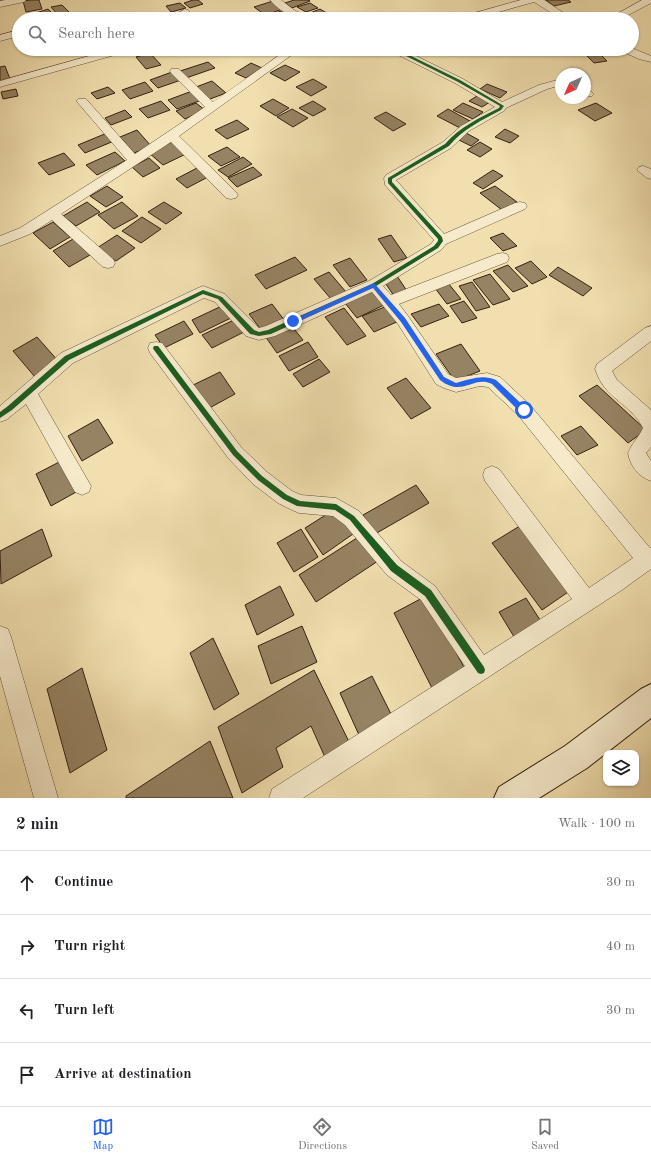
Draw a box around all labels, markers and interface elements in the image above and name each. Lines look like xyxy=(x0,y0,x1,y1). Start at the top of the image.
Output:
search box xyxy=(12,12,639,56)
icon: search xyxy=(26,23,48,45)
text: Search here xyxy=(58,27,135,42)
north arrow xyxy=(555,68,591,104)
route end xyxy=(284,312,302,330)
route start xyxy=(515,401,533,419)
map controls xyxy=(603,750,639,786)
button: layers xyxy=(603,750,639,786)
text: 2 min xyxy=(16,816,59,833)
text: Walk · 100 m xyxy=(558,817,635,830)
icon: ahead xyxy=(16,872,38,894)
text: Continue xyxy=(54,875,113,890)
text: 30 m xyxy=(606,876,635,889)
icon: right xyxy=(16,936,38,958)
text: Turn right xyxy=(54,939,125,954)
text: 40 m xyxy=(606,940,635,953)
icon: left xyxy=(16,1000,38,1022)
text: Turn left xyxy=(54,1003,114,1018)
text: 30 m xyxy=(606,1004,635,1017)
icon: arrive xyxy=(16,1064,38,1086)
text: Arrive at destination xyxy=(54,1067,192,1082)
tab: Map xyxy=(92,1116,114,1154)
tab: Directions xyxy=(298,1116,347,1154)
tab: Saved xyxy=(531,1116,559,1154)

